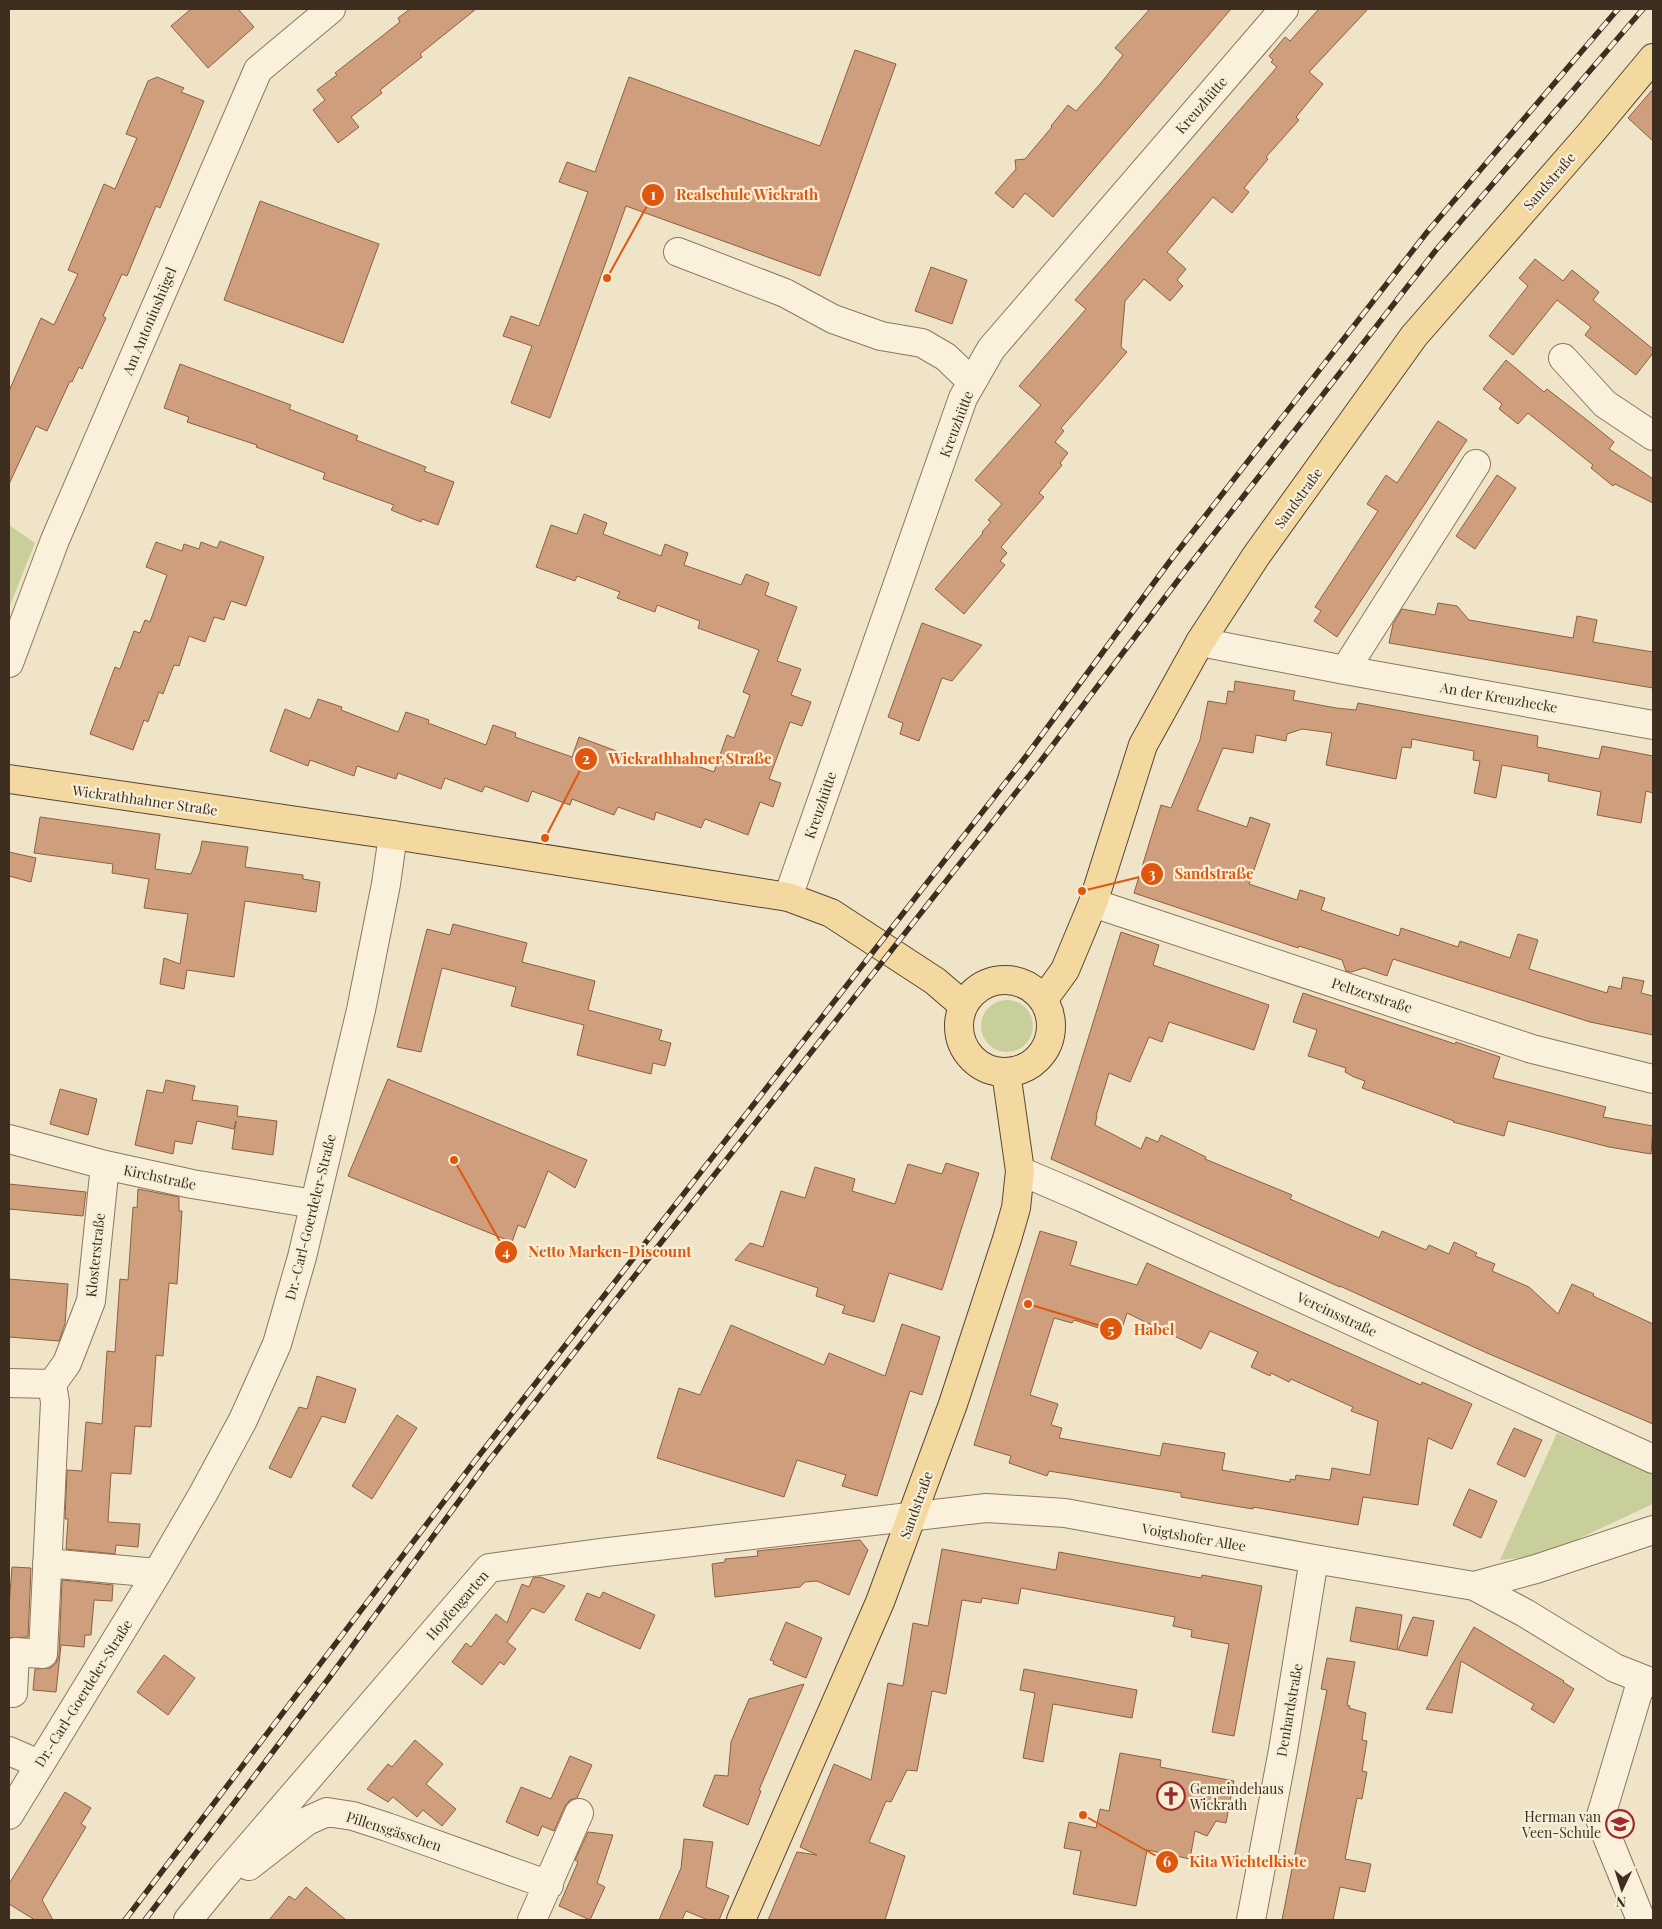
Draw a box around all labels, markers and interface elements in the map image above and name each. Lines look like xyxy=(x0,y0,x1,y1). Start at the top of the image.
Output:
street label: Kreuzhütte xyxy=(1171,72,1231,138)
street label: Sandstraße xyxy=(1519,148,1579,214)
callout: Realschule Wickrath xyxy=(641,180,828,210)
text: 1 xyxy=(650,184,656,204)
text: Realschule Wickrath xyxy=(676,184,818,204)
street label: Am Antoniushügel xyxy=(117,264,180,379)
street label: Kreuzhütte xyxy=(935,388,977,460)
street label: Sandstraße xyxy=(1270,464,1326,532)
street label: An der Kreuzhecke xyxy=(1438,677,1559,717)
callout: Wickrathhahner Straße xyxy=(574,744,782,774)
text: 2 xyxy=(582,748,590,768)
text: Wickrathhahner Straße xyxy=(607,748,772,768)
street label: Kreuzhütte xyxy=(800,769,840,841)
street label: Wickrathhahner Straße xyxy=(70,780,219,820)
callout: Sandstraße xyxy=(1140,859,1264,889)
text: 3 xyxy=(1148,863,1156,883)
text: Sandstraße xyxy=(1174,863,1254,883)
street label: Peltzerstraße xyxy=(1329,973,1415,1017)
street label: Dr.-Carl-Goerdeler-Straße xyxy=(280,1132,340,1302)
street label: Kirchstraße xyxy=(122,1160,198,1194)
street label: Klosterstraße xyxy=(81,1212,109,1298)
callout: Netto Marken-Discount xyxy=(494,1237,702,1267)
text: 4 xyxy=(502,1241,510,1261)
text: Netto Marken-Discount xyxy=(528,1241,692,1261)
street label: Vereinsstraße xyxy=(1293,1287,1380,1341)
callout: Habel xyxy=(1099,1314,1184,1344)
text: 5 xyxy=(1108,1319,1115,1339)
text: Habel xyxy=(1134,1319,1175,1339)
street label: Sandstraße xyxy=(895,1469,937,1541)
street label: Voigtshofer Allee xyxy=(1139,1518,1248,1556)
street label: Hopfengarten xyxy=(421,1566,493,1644)
street label: Dr.-Carl-Goerdeler-Straße xyxy=(30,1616,136,1770)
street label: Denhardstraße xyxy=(1271,1662,1307,1758)
place label: Gemeindehaus Wickrath xyxy=(1189,1779,1284,1814)
church icon: Gemeindehaus Wickrath xyxy=(1156,1781,1186,1811)
street label: Pillensgässchen xyxy=(344,1807,445,1856)
place label: Herman van Veen-Schule xyxy=(1521,1807,1602,1842)
school or university icon: Herman van Veen-Schule xyxy=(1605,1809,1635,1839)
callout: Kita Wichtelkiste xyxy=(1154,1847,1317,1877)
text: 6 xyxy=(1163,1851,1171,1871)
text: Kita Wichtelkiste xyxy=(1189,1851,1307,1871)
north arrow xyxy=(1597,1864,1647,1914)
text: N xyxy=(1615,1893,1627,1912)

